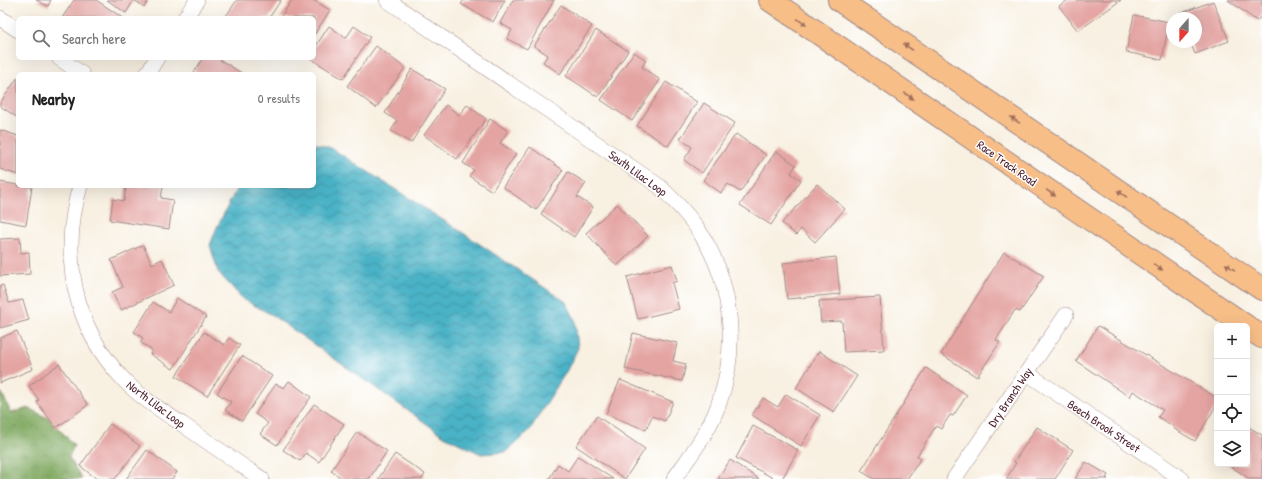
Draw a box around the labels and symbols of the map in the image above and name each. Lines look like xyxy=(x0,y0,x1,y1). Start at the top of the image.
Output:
north arrow xyxy=(1166,12,1202,48)
one-way arrow xyxy=(797,18,807,26)
one-way arrow xyxy=(903,43,913,51)
one-way arrow xyxy=(904,92,914,100)
one-way arrow xyxy=(1010,116,1020,124)
street label: Race Track Road xyxy=(974,136,1041,190)
street label: South Lilac Loop xyxy=(605,146,671,200)
one-way arrow xyxy=(1045,189,1056,197)
one-way arrow xyxy=(1117,190,1128,198)
one-way arrow xyxy=(1153,263,1163,271)
one-way arrow xyxy=(1225,263,1235,271)
street label: Dry Branch Way xyxy=(984,364,1036,430)
street label: North Lilac Loop xyxy=(123,376,189,432)
street label: Beech Brook Street xyxy=(1064,395,1144,457)

